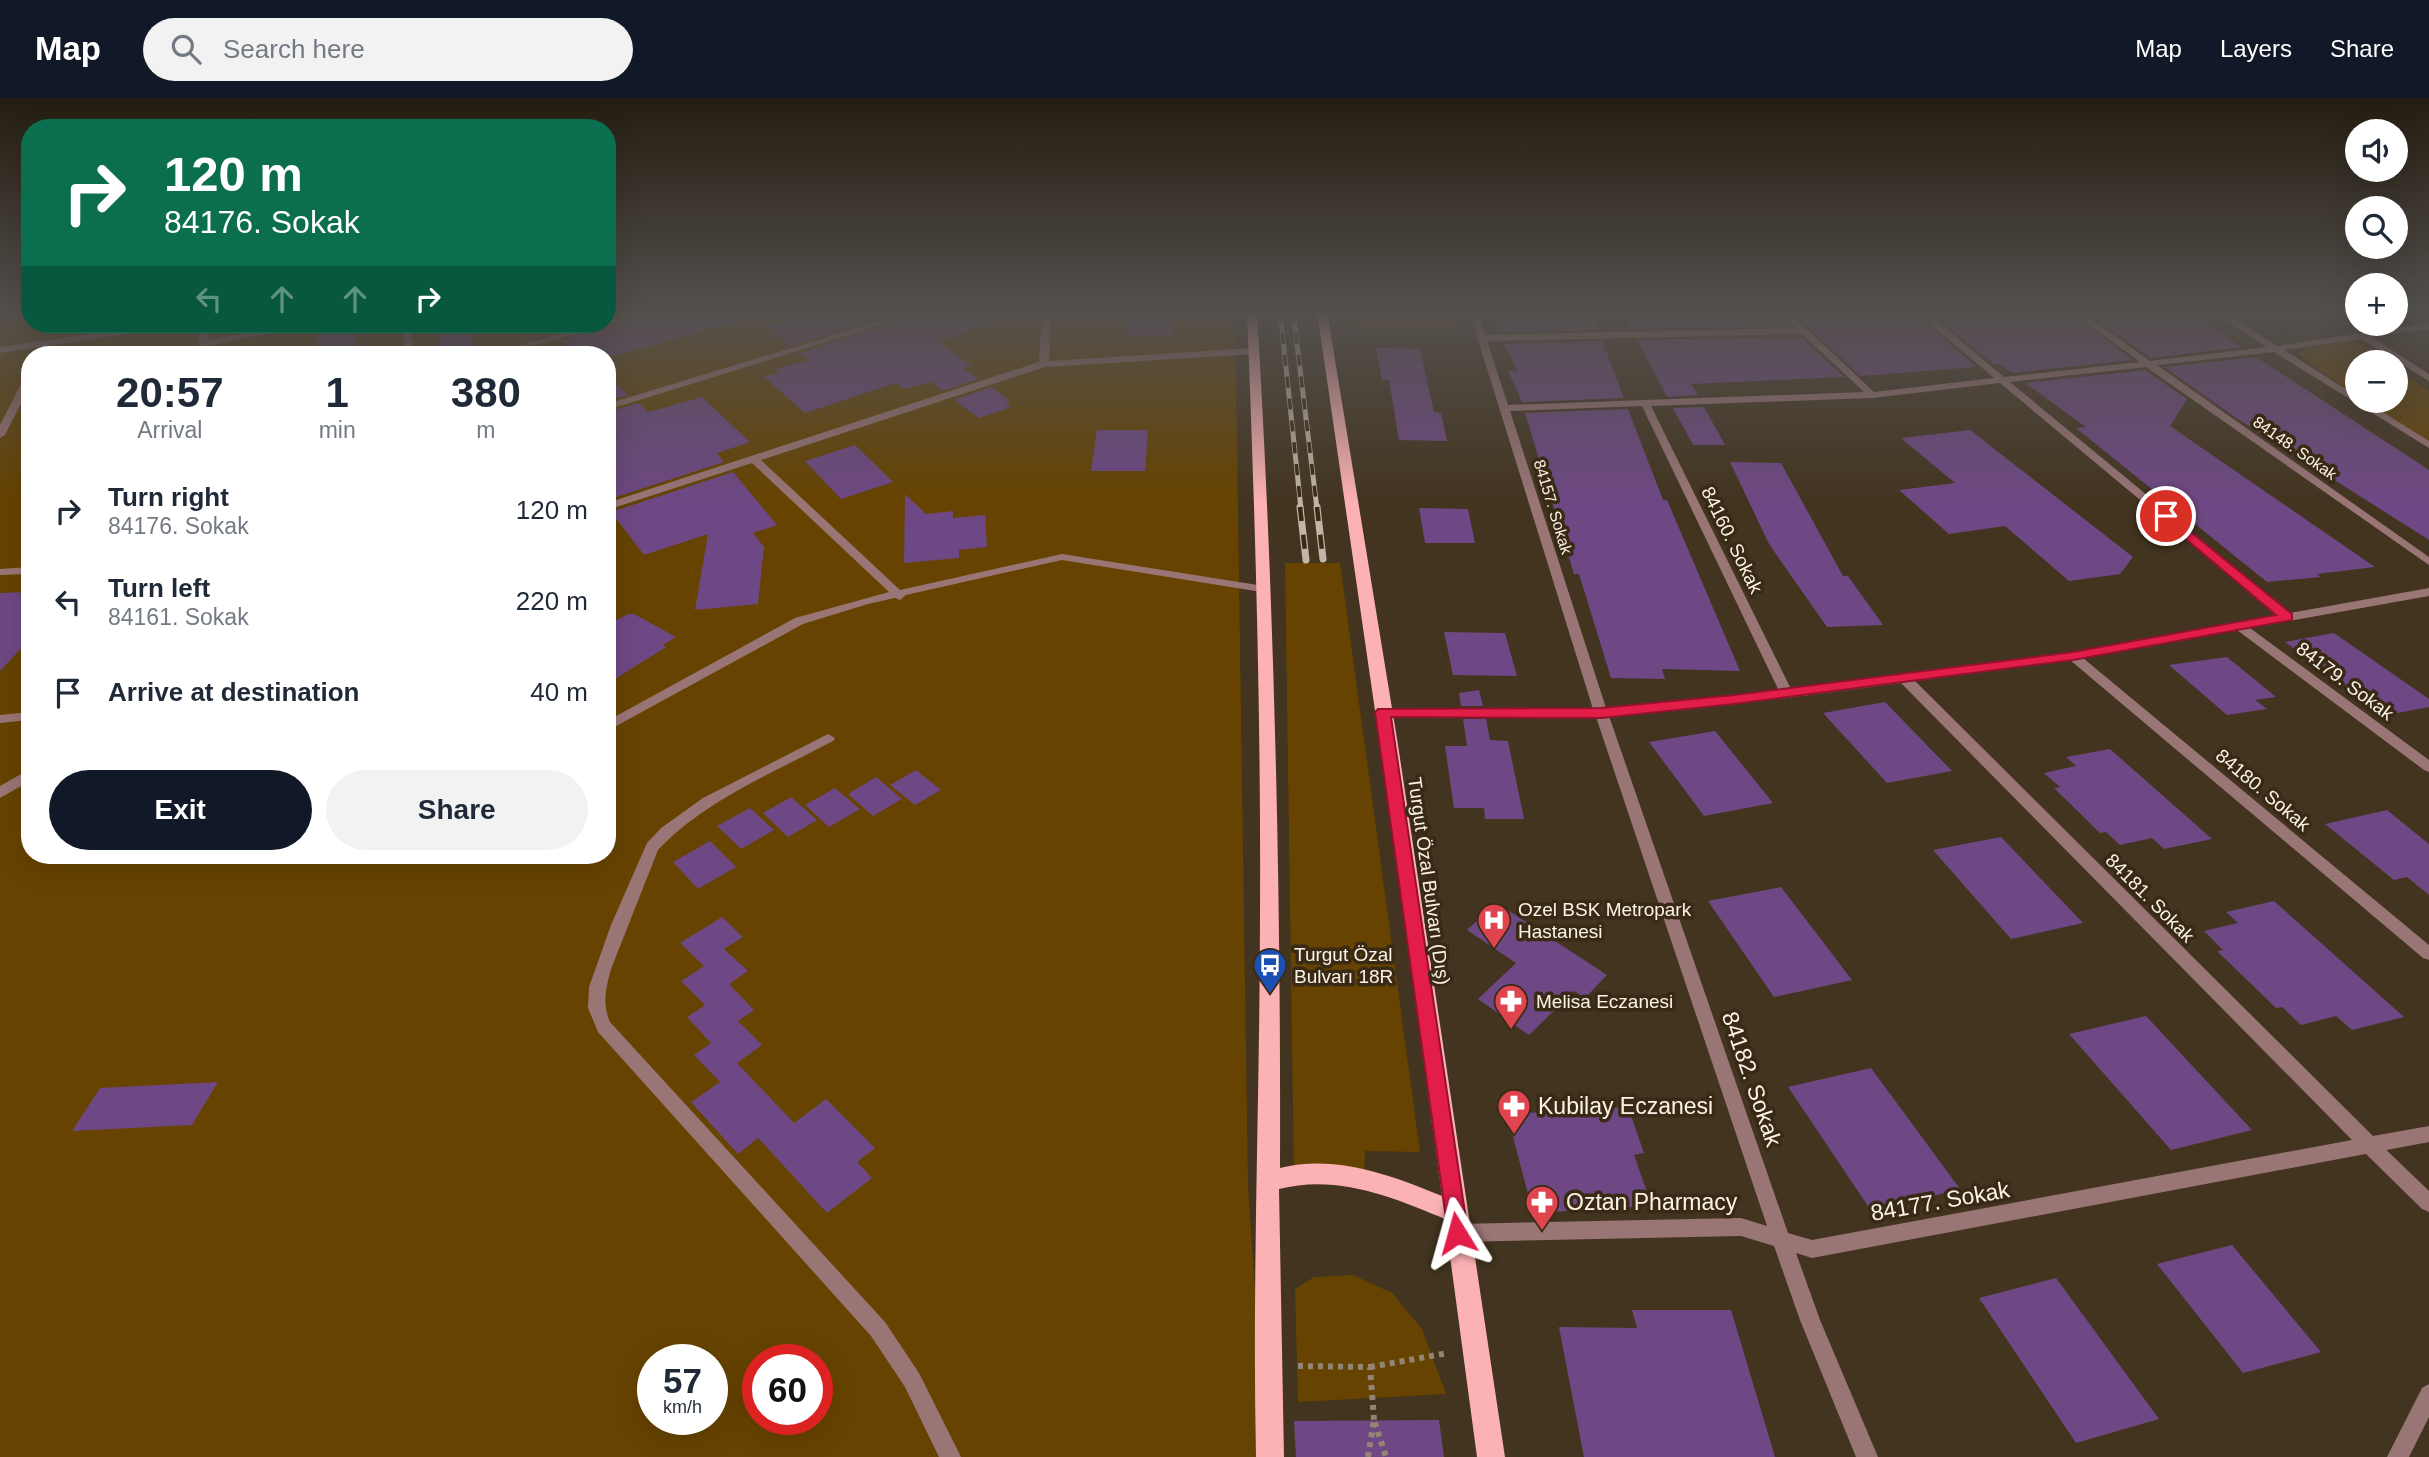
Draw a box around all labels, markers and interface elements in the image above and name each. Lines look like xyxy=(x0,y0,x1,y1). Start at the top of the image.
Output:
search box xyxy=(143,18,633,81)
text: Map xyxy=(35,30,101,67)
icon: search xyxy=(167,30,205,68)
text: Search here xyxy=(223,34,365,64)
text: Map xyxy=(2135,35,2182,62)
text: Layers xyxy=(2220,35,2292,62)
text: Share xyxy=(2330,35,2394,62)
map controls xyxy=(2345,119,2408,413)
button: sound xyxy=(2345,119,2408,182)
icon: right xyxy=(49,147,140,238)
text: 120 m xyxy=(164,147,303,201)
button: search xyxy=(2345,196,2408,259)
text: 84176. Sokak xyxy=(164,204,360,240)
button: + xyxy=(2345,273,2408,336)
icon: left xyxy=(190,280,228,318)
icon: ahead xyxy=(263,280,301,318)
icon: ahead xyxy=(336,280,374,318)
icon: right xyxy=(409,280,447,318)
button: − xyxy=(2345,350,2408,413)
text: 20:57 xyxy=(116,369,224,416)
text: 1 xyxy=(325,369,349,416)
text: 380 xyxy=(451,369,521,416)
street label: 84148. Sokak xyxy=(2250,413,2341,484)
text: Arrival xyxy=(137,417,202,443)
text: min xyxy=(319,417,356,443)
text: m xyxy=(476,417,495,443)
street label: 84157. Sokak xyxy=(1531,458,1576,557)
text: Turn right xyxy=(108,482,229,512)
street label: 84160. Sokak xyxy=(1697,483,1767,597)
pin xyxy=(2136,486,2196,546)
icon: right xyxy=(49,492,87,530)
text: 120 m xyxy=(516,495,588,525)
icon: arrive xyxy=(2147,497,2185,535)
text: 84176. Sokak xyxy=(108,513,249,539)
text: Turn left xyxy=(108,573,210,603)
icon: left xyxy=(49,583,87,621)
text: 220 m xyxy=(516,586,588,616)
text: 84161. Sokak xyxy=(108,604,249,630)
street label: 84179. Sokak xyxy=(2292,638,2398,725)
icon: arrive xyxy=(49,674,87,712)
text: Arrive at destination xyxy=(108,677,359,707)
text: 40 m xyxy=(530,677,588,707)
street label: 84180. Sokak xyxy=(2212,745,2315,836)
button: Exit xyxy=(49,770,312,850)
button: Share xyxy=(326,770,588,850)
street label: Turgut Özal Bulvarı (Dış) xyxy=(1404,776,1454,986)
street label: 84181. Sokak xyxy=(2101,849,2199,947)
place label: Ozel BSK Metropark Hastanesi xyxy=(1518,899,1692,942)
hospital icon: Ozel BSK Metropark Hastanesi xyxy=(1475,901,1513,950)
place label: Turgut Özal Bulvarı 18R xyxy=(1294,944,1393,987)
bus stop icon: Turgut Özal Bulvarı 18R xyxy=(1251,946,1289,995)
pharmacy icon: Melisa Eczanesi xyxy=(1492,982,1530,1031)
place label: Melisa Eczanesi xyxy=(1536,991,1673,1012)
street label: 84182. Sokak xyxy=(1717,1008,1787,1150)
pharmacy icon: Kubilay Eczanesi xyxy=(1495,1087,1533,1136)
place label: Kubilay Eczanesi xyxy=(1538,1093,1713,1119)
street label: 84177. Sokak xyxy=(1868,1176,2012,1226)
pharmacy icon: Oztan Pharmacy xyxy=(1523,1183,1561,1232)
place label: Oztan Pharmacy xyxy=(1566,1189,1738,1215)
position arrow xyxy=(1420,1196,1494,1270)
speed limit sign: 60 xyxy=(742,1344,833,1435)
text: 57 xyxy=(663,1361,702,1400)
text: km/h xyxy=(663,1397,702,1417)

